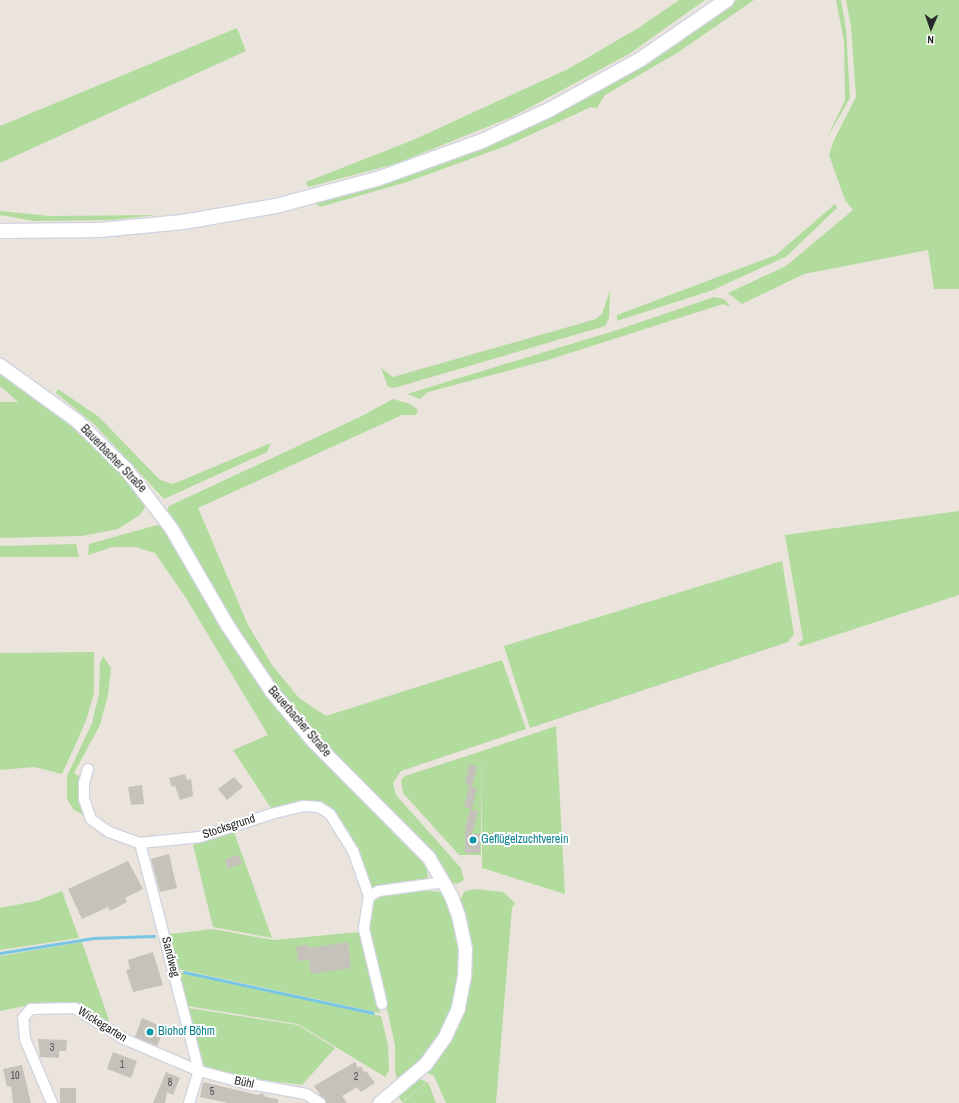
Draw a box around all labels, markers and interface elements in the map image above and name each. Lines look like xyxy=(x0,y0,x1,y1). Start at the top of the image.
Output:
north arrow xyxy=(911,8,951,48)
text: N xyxy=(927,33,934,47)
street label: Bauerbacher Straße xyxy=(77,422,149,496)
street label: Bauerbacher Straße xyxy=(265,684,333,760)
street label: Stocksgrund xyxy=(201,812,257,842)
place label: Geflügelzuchtverein xyxy=(481,833,569,847)
marker: Geflügelzuchtverein xyxy=(468,835,478,845)
street label: Sandweg xyxy=(158,935,182,979)
street label: Wickegarten xyxy=(75,1004,129,1046)
place label: Biohof Böhm xyxy=(158,1025,215,1039)
marker: Biohof Böhm xyxy=(145,1027,155,1037)
house number: 3 xyxy=(50,1042,54,1054)
house number: 1 xyxy=(120,1059,124,1071)
house number: 10 xyxy=(10,1070,20,1082)
house number: 2 xyxy=(354,1071,358,1083)
street label: Bühl xyxy=(233,1074,255,1092)
house number: 8 xyxy=(168,1077,172,1089)
house number: 5 xyxy=(210,1086,214,1098)

